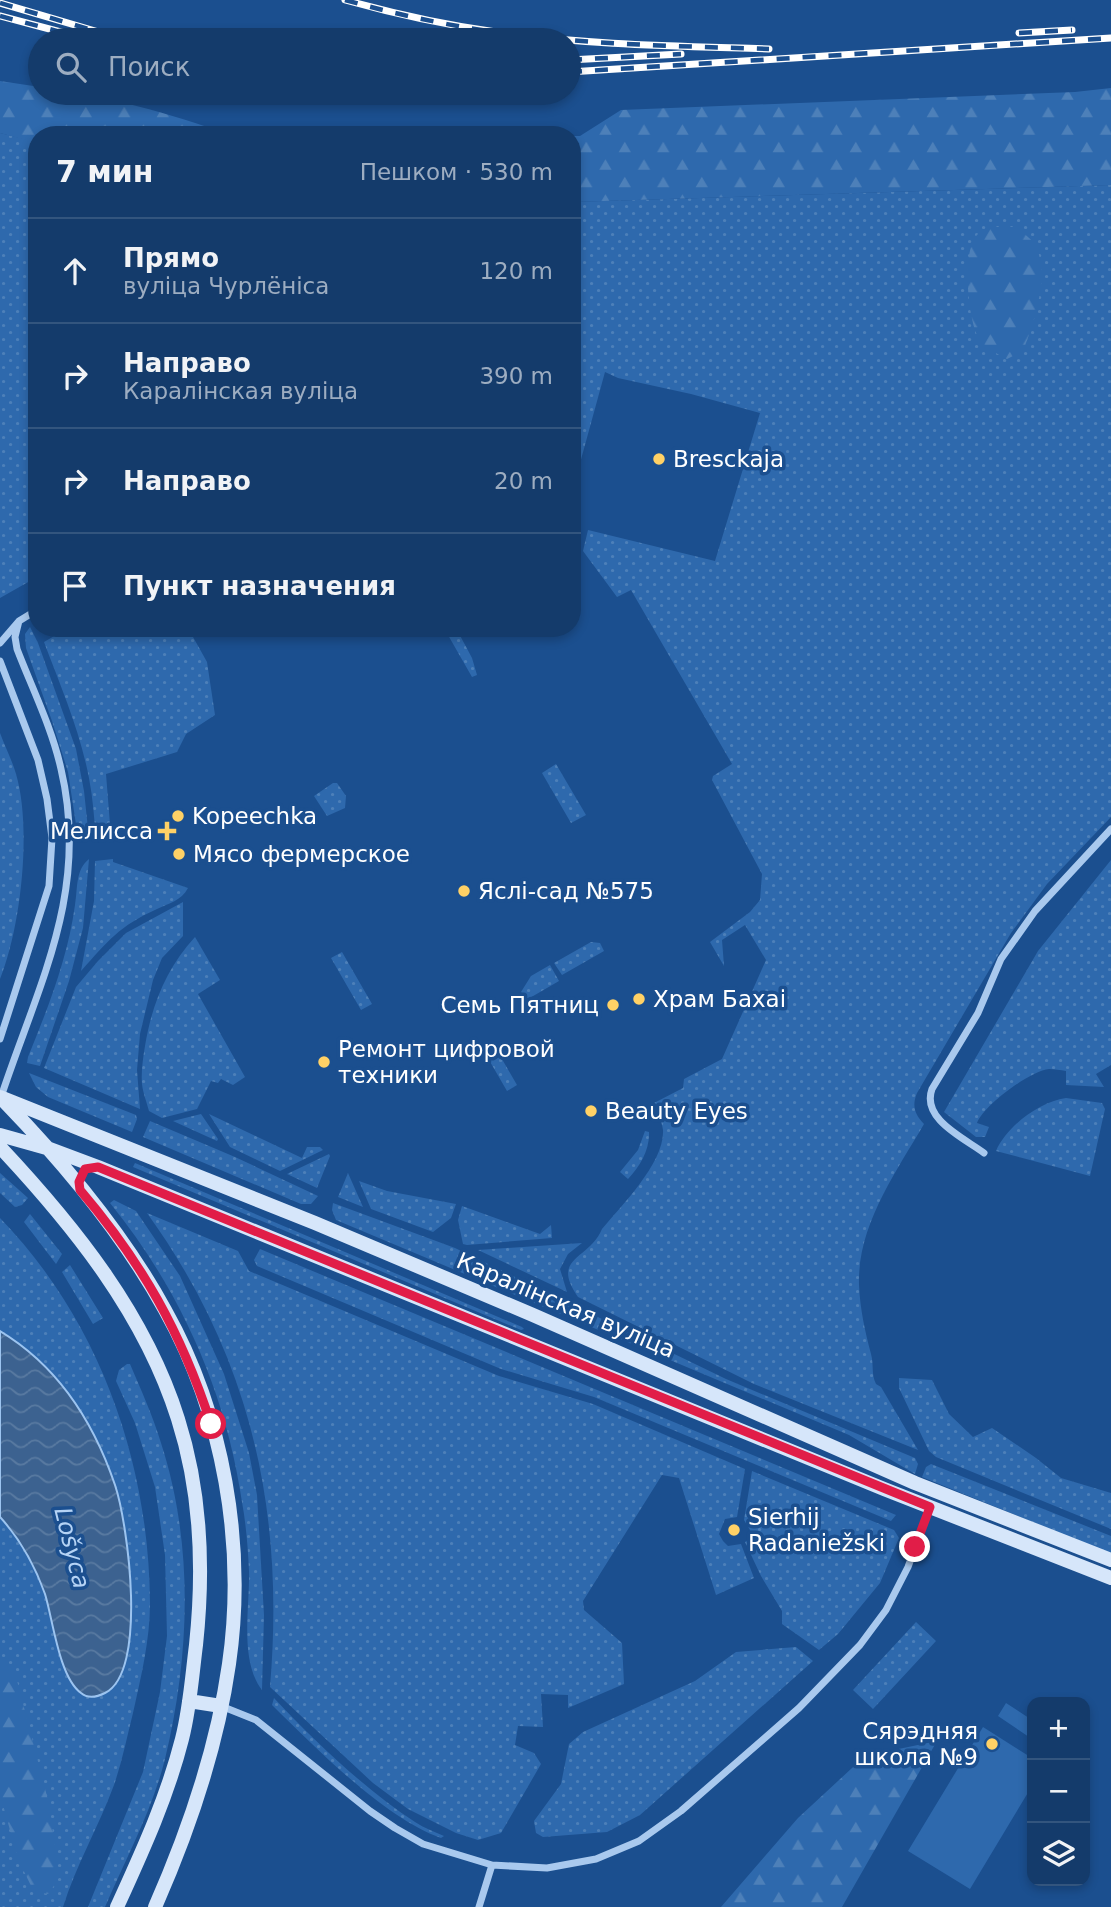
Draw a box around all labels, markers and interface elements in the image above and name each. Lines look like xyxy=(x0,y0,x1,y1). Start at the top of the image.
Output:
search box xyxy=(28,28,581,105)
icon: search xyxy=(52,48,90,86)
text: Поиск xyxy=(108,52,190,82)
text: 7 мин xyxy=(56,154,154,189)
text: Пешком · 530 m xyxy=(360,159,553,185)
text: Прямо xyxy=(123,243,219,273)
icon: ahead xyxy=(56,252,94,290)
text: 120 m xyxy=(479,258,553,284)
text: вуліца Чурлёніса xyxy=(123,273,329,299)
text: Направо xyxy=(123,348,251,378)
icon: right xyxy=(56,357,94,395)
text: 390 m xyxy=(479,363,553,389)
text: Каралінская вуліца xyxy=(123,378,358,404)
place label: Bresckaja xyxy=(673,446,784,472)
marker: Bresckaja xyxy=(651,451,667,467)
icon: right xyxy=(56,462,94,500)
text: Направо xyxy=(123,466,251,496)
text: 20 m xyxy=(494,468,553,494)
icon: arrive xyxy=(56,567,94,605)
text: Пункт назначения xyxy=(123,571,396,601)
place label: Kopeechka xyxy=(192,803,317,829)
marker: Kopeechka xyxy=(170,808,186,824)
place label: Мелисса xyxy=(50,818,153,844)
marker: Мелисса xyxy=(159,823,175,839)
place label: Мясо фермерское xyxy=(193,841,410,867)
marker: Мясо фермерское xyxy=(171,846,187,862)
place label: Яслі-сад №575 xyxy=(478,878,654,904)
marker: Яслі-сад №575 xyxy=(456,883,472,899)
place label: Храм Бахаі xyxy=(653,986,786,1012)
marker: Храм Бахаі xyxy=(631,991,647,1007)
place label: Семь Пятниц xyxy=(440,992,599,1018)
marker: Семь Пятниц xyxy=(605,997,621,1013)
place label: Ремонт цифровой техники xyxy=(338,1036,555,1088)
marker: Ремонт цифровой техники xyxy=(316,1054,332,1070)
place label: Beauty Eyes xyxy=(605,1098,748,1124)
marker: Beauty Eyes xyxy=(583,1103,599,1119)
street label: Каралінская вуліца xyxy=(453,1247,679,1363)
route start xyxy=(195,1408,226,1439)
place label: Sierhij Radaniežski xyxy=(748,1504,885,1556)
water label: Lošyca xyxy=(48,1505,96,1591)
marker: Sierhij Radaniežski xyxy=(726,1522,742,1538)
route end xyxy=(899,1531,930,1562)
map controls xyxy=(1027,1697,1090,1886)
button: + xyxy=(1027,1697,1090,1760)
place label: Сярэдняя школа №9 xyxy=(854,1718,978,1770)
marker: Сярэдняя школа №9 xyxy=(984,1736,1000,1752)
button: − xyxy=(1027,1760,1090,1823)
button: layers xyxy=(1027,1823,1090,1886)

